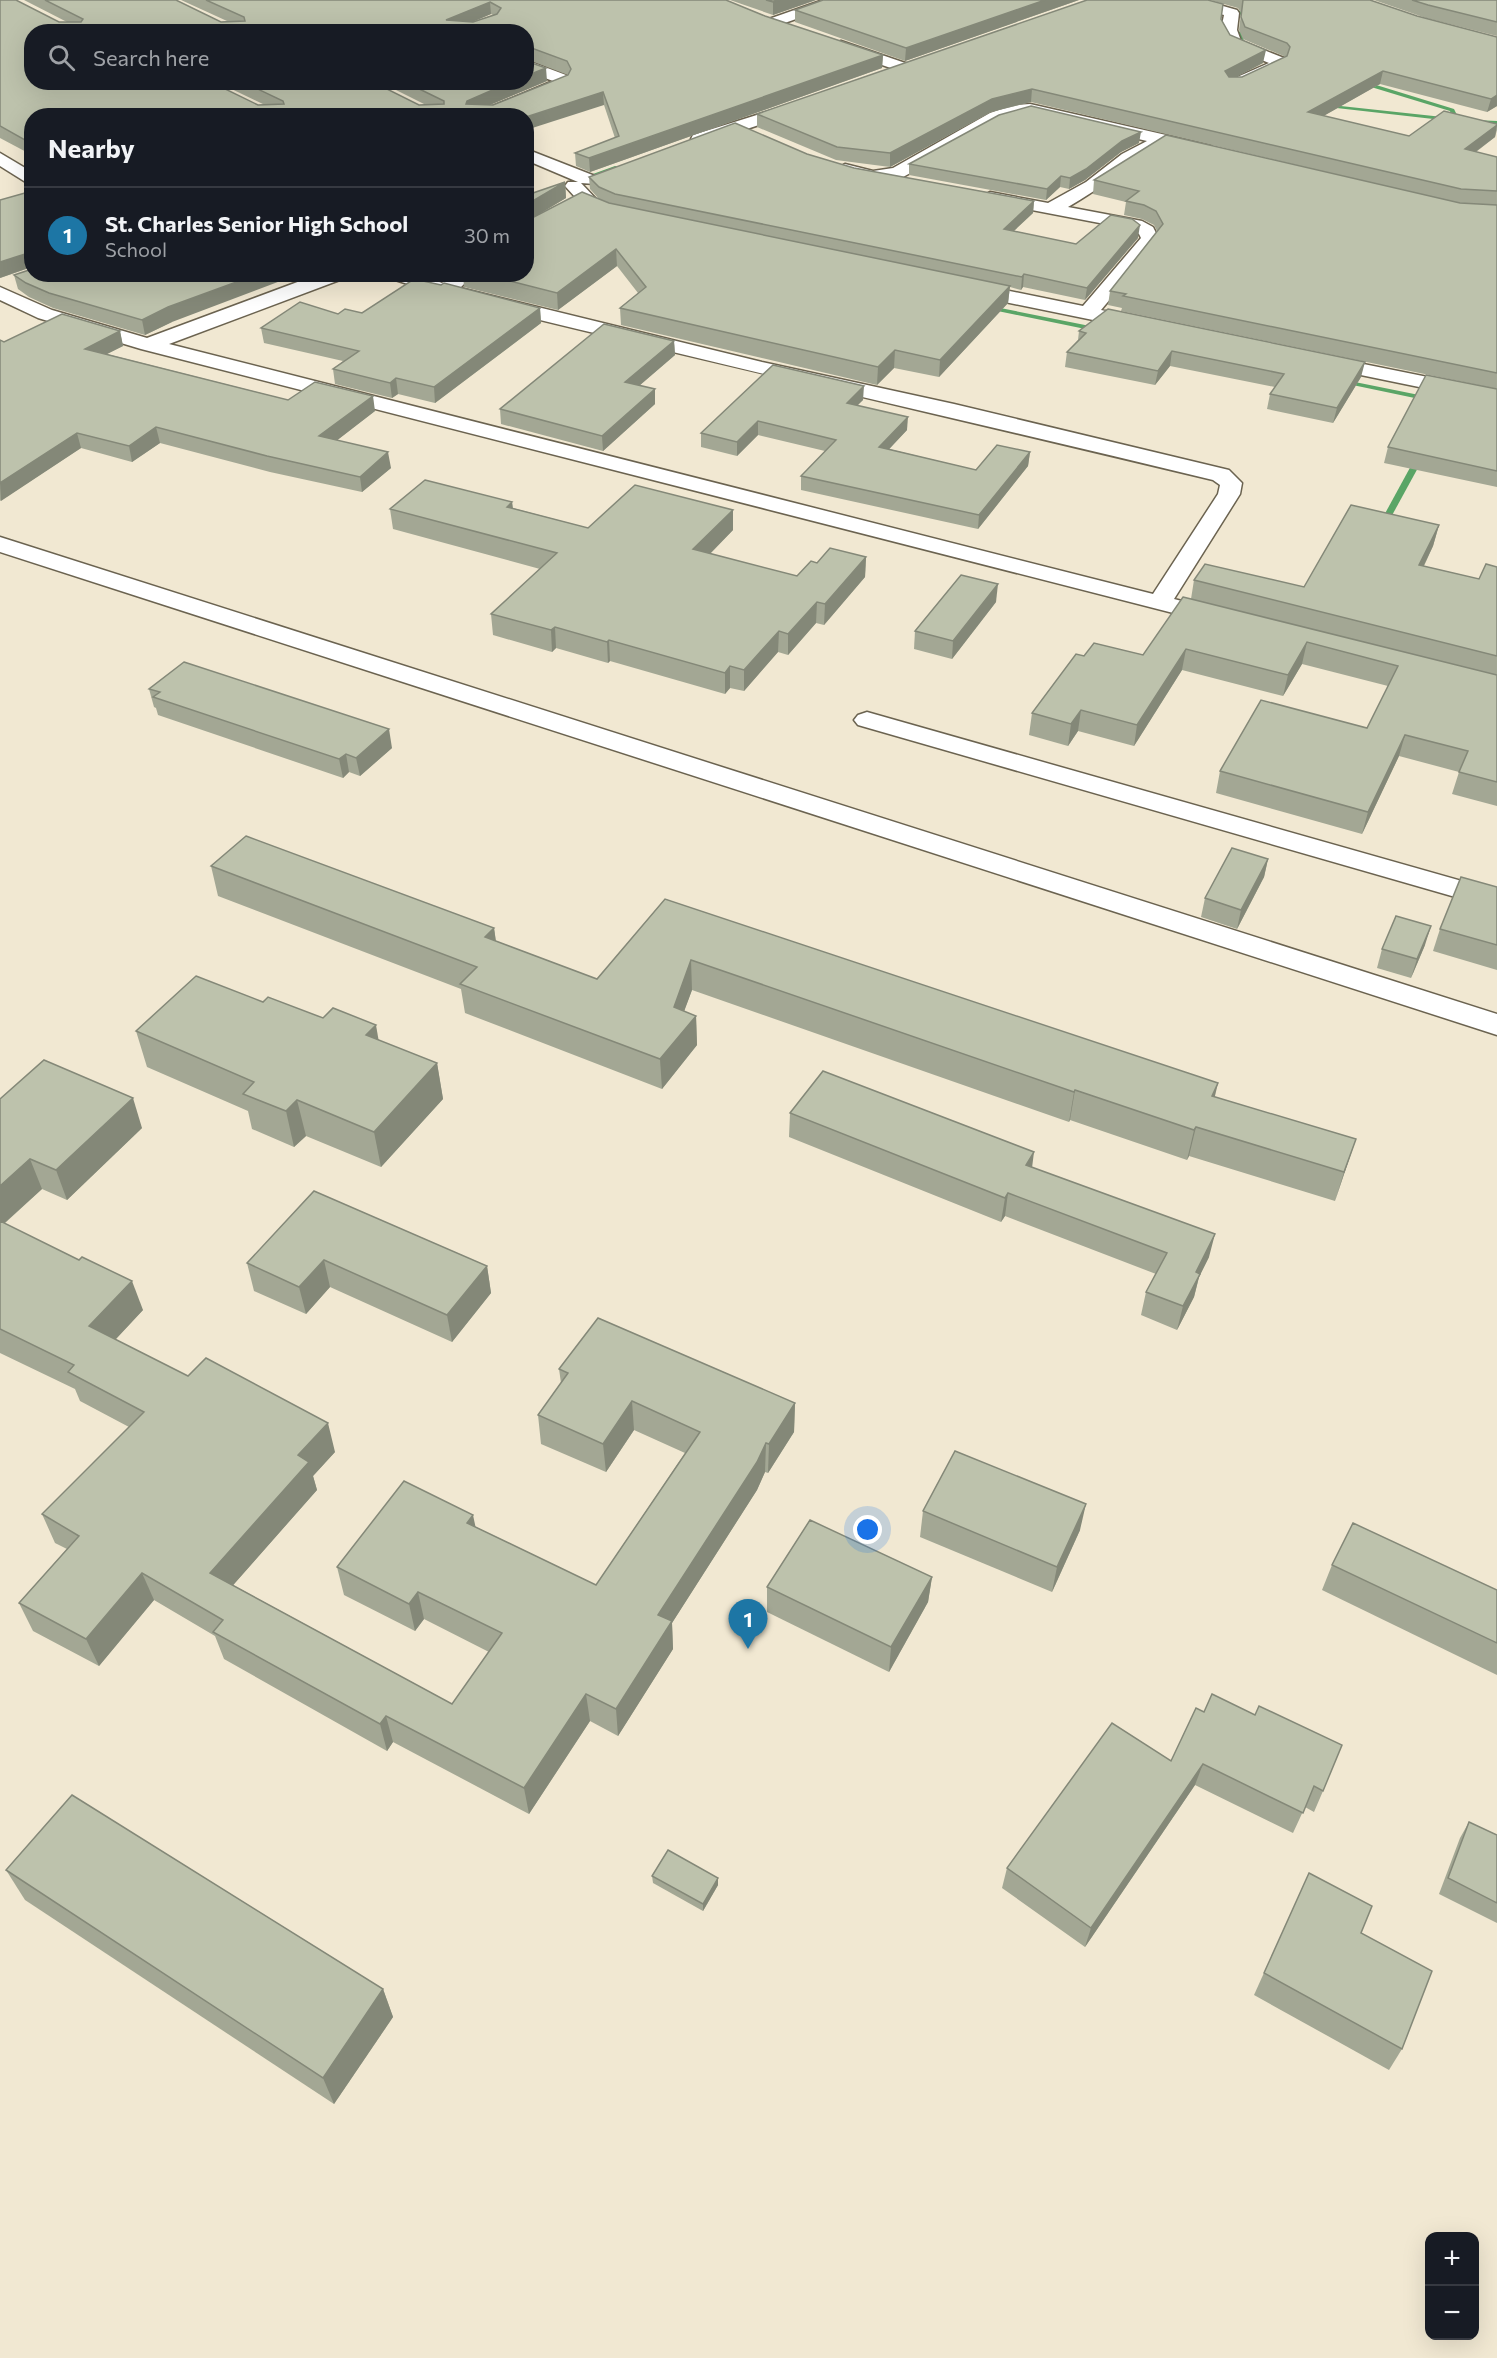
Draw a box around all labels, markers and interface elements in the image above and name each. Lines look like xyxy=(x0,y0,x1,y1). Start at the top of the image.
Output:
search box xyxy=(24,24,534,90)
icon: search xyxy=(45,41,78,74)
text: Search here xyxy=(93,44,209,71)
text: Nearby xyxy=(48,132,135,163)
text: St. Charles Senior High School xyxy=(105,210,408,237)
text: 1 xyxy=(63,223,72,247)
text: 30 m xyxy=(464,223,510,247)
text: School xyxy=(105,237,167,261)
your location xyxy=(853,1515,882,1544)
pin: 1 xyxy=(728,1600,768,1649)
map controls xyxy=(1425,2232,1479,2340)
button: + xyxy=(1425,2232,1479,2286)
button: − xyxy=(1425,2286,1479,2340)

